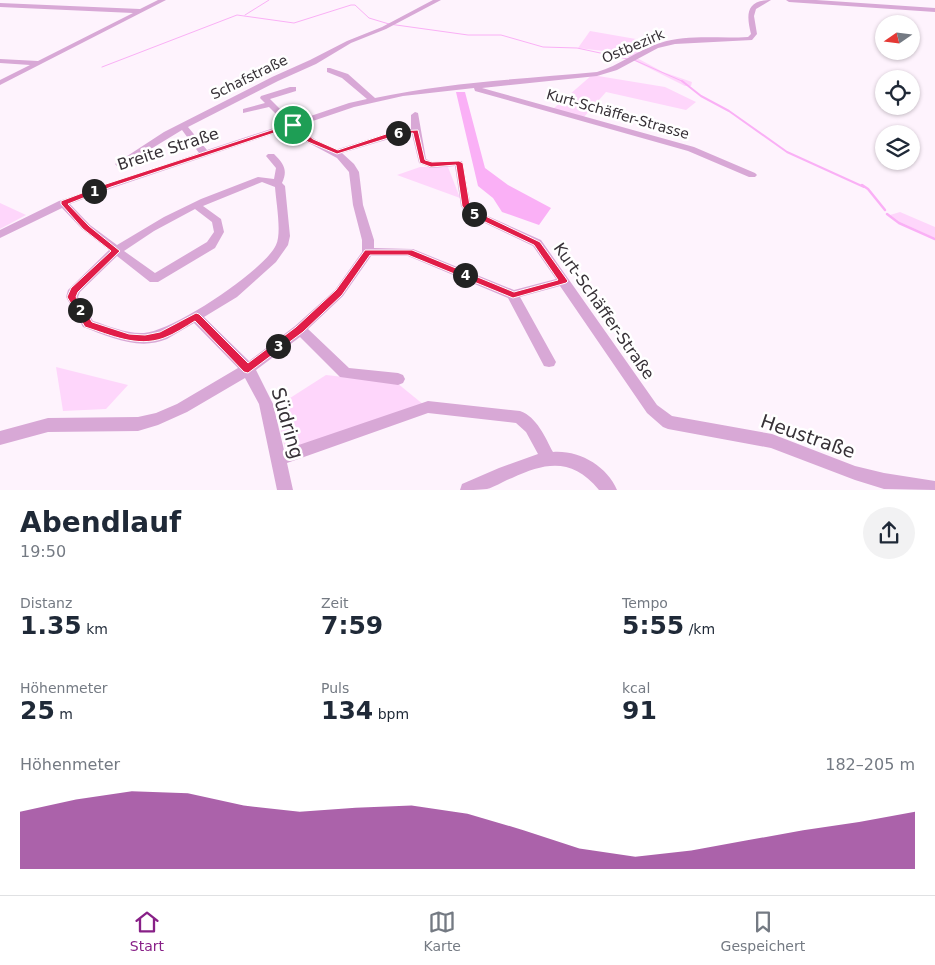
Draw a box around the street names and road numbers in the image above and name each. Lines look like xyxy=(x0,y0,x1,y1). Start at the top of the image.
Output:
street label: Ostbezirk xyxy=(599,25,668,66)
street label: Schafstraße xyxy=(208,52,290,102)
street label: Kurt-Schäffer-Strasse xyxy=(545,86,691,142)
street label: Breite Straße xyxy=(115,124,221,174)
street label: Kurt-Schäffer-Straße xyxy=(550,239,658,383)
street label: Südring xyxy=(267,385,309,461)
street label: Heustraße xyxy=(758,410,858,462)

